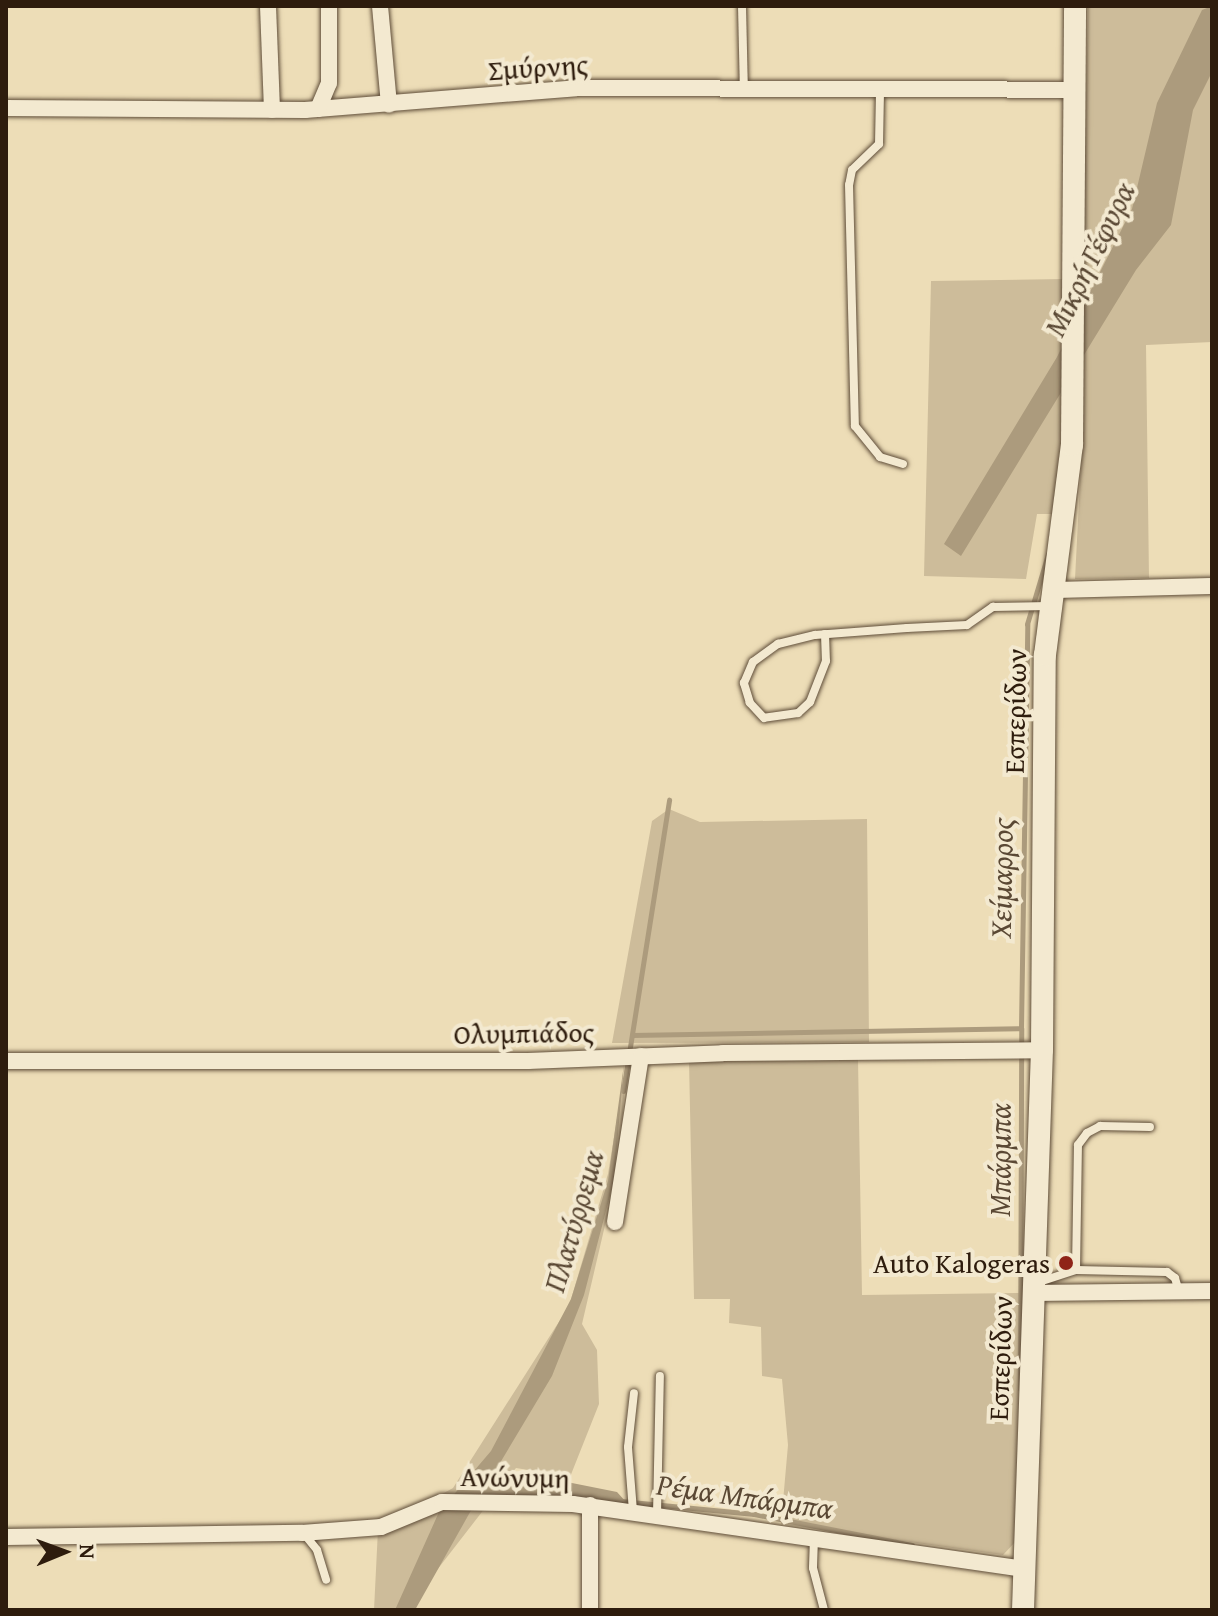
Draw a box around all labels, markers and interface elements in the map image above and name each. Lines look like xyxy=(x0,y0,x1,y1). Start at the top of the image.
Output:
street label: Σμύρνης xyxy=(487,47,589,87)
water label: Μικρή Γέφυρα xyxy=(1036,176,1142,342)
street label: Εσπερίδων xyxy=(997,648,1033,774)
water label: Χείμαρρος xyxy=(982,817,1020,939)
street label: Ολυμπιάδος xyxy=(453,1015,595,1051)
water label: Μπάρμπα xyxy=(981,1103,1017,1217)
water label: Πλατύρρεμα xyxy=(536,1146,610,1296)
place label: Auto Kalogeras xyxy=(873,1246,1050,1280)
marker: Auto Kalogeras xyxy=(1057,1254,1075,1272)
street label: Εσπερίδων xyxy=(981,1295,1019,1421)
street label: Ανώνυμη xyxy=(460,1459,570,1495)
water label: Ρέμα Μπάρμπα xyxy=(655,1466,835,1526)
north arrow xyxy=(24,1512,104,1592)
text: N xyxy=(72,1544,104,1559)

